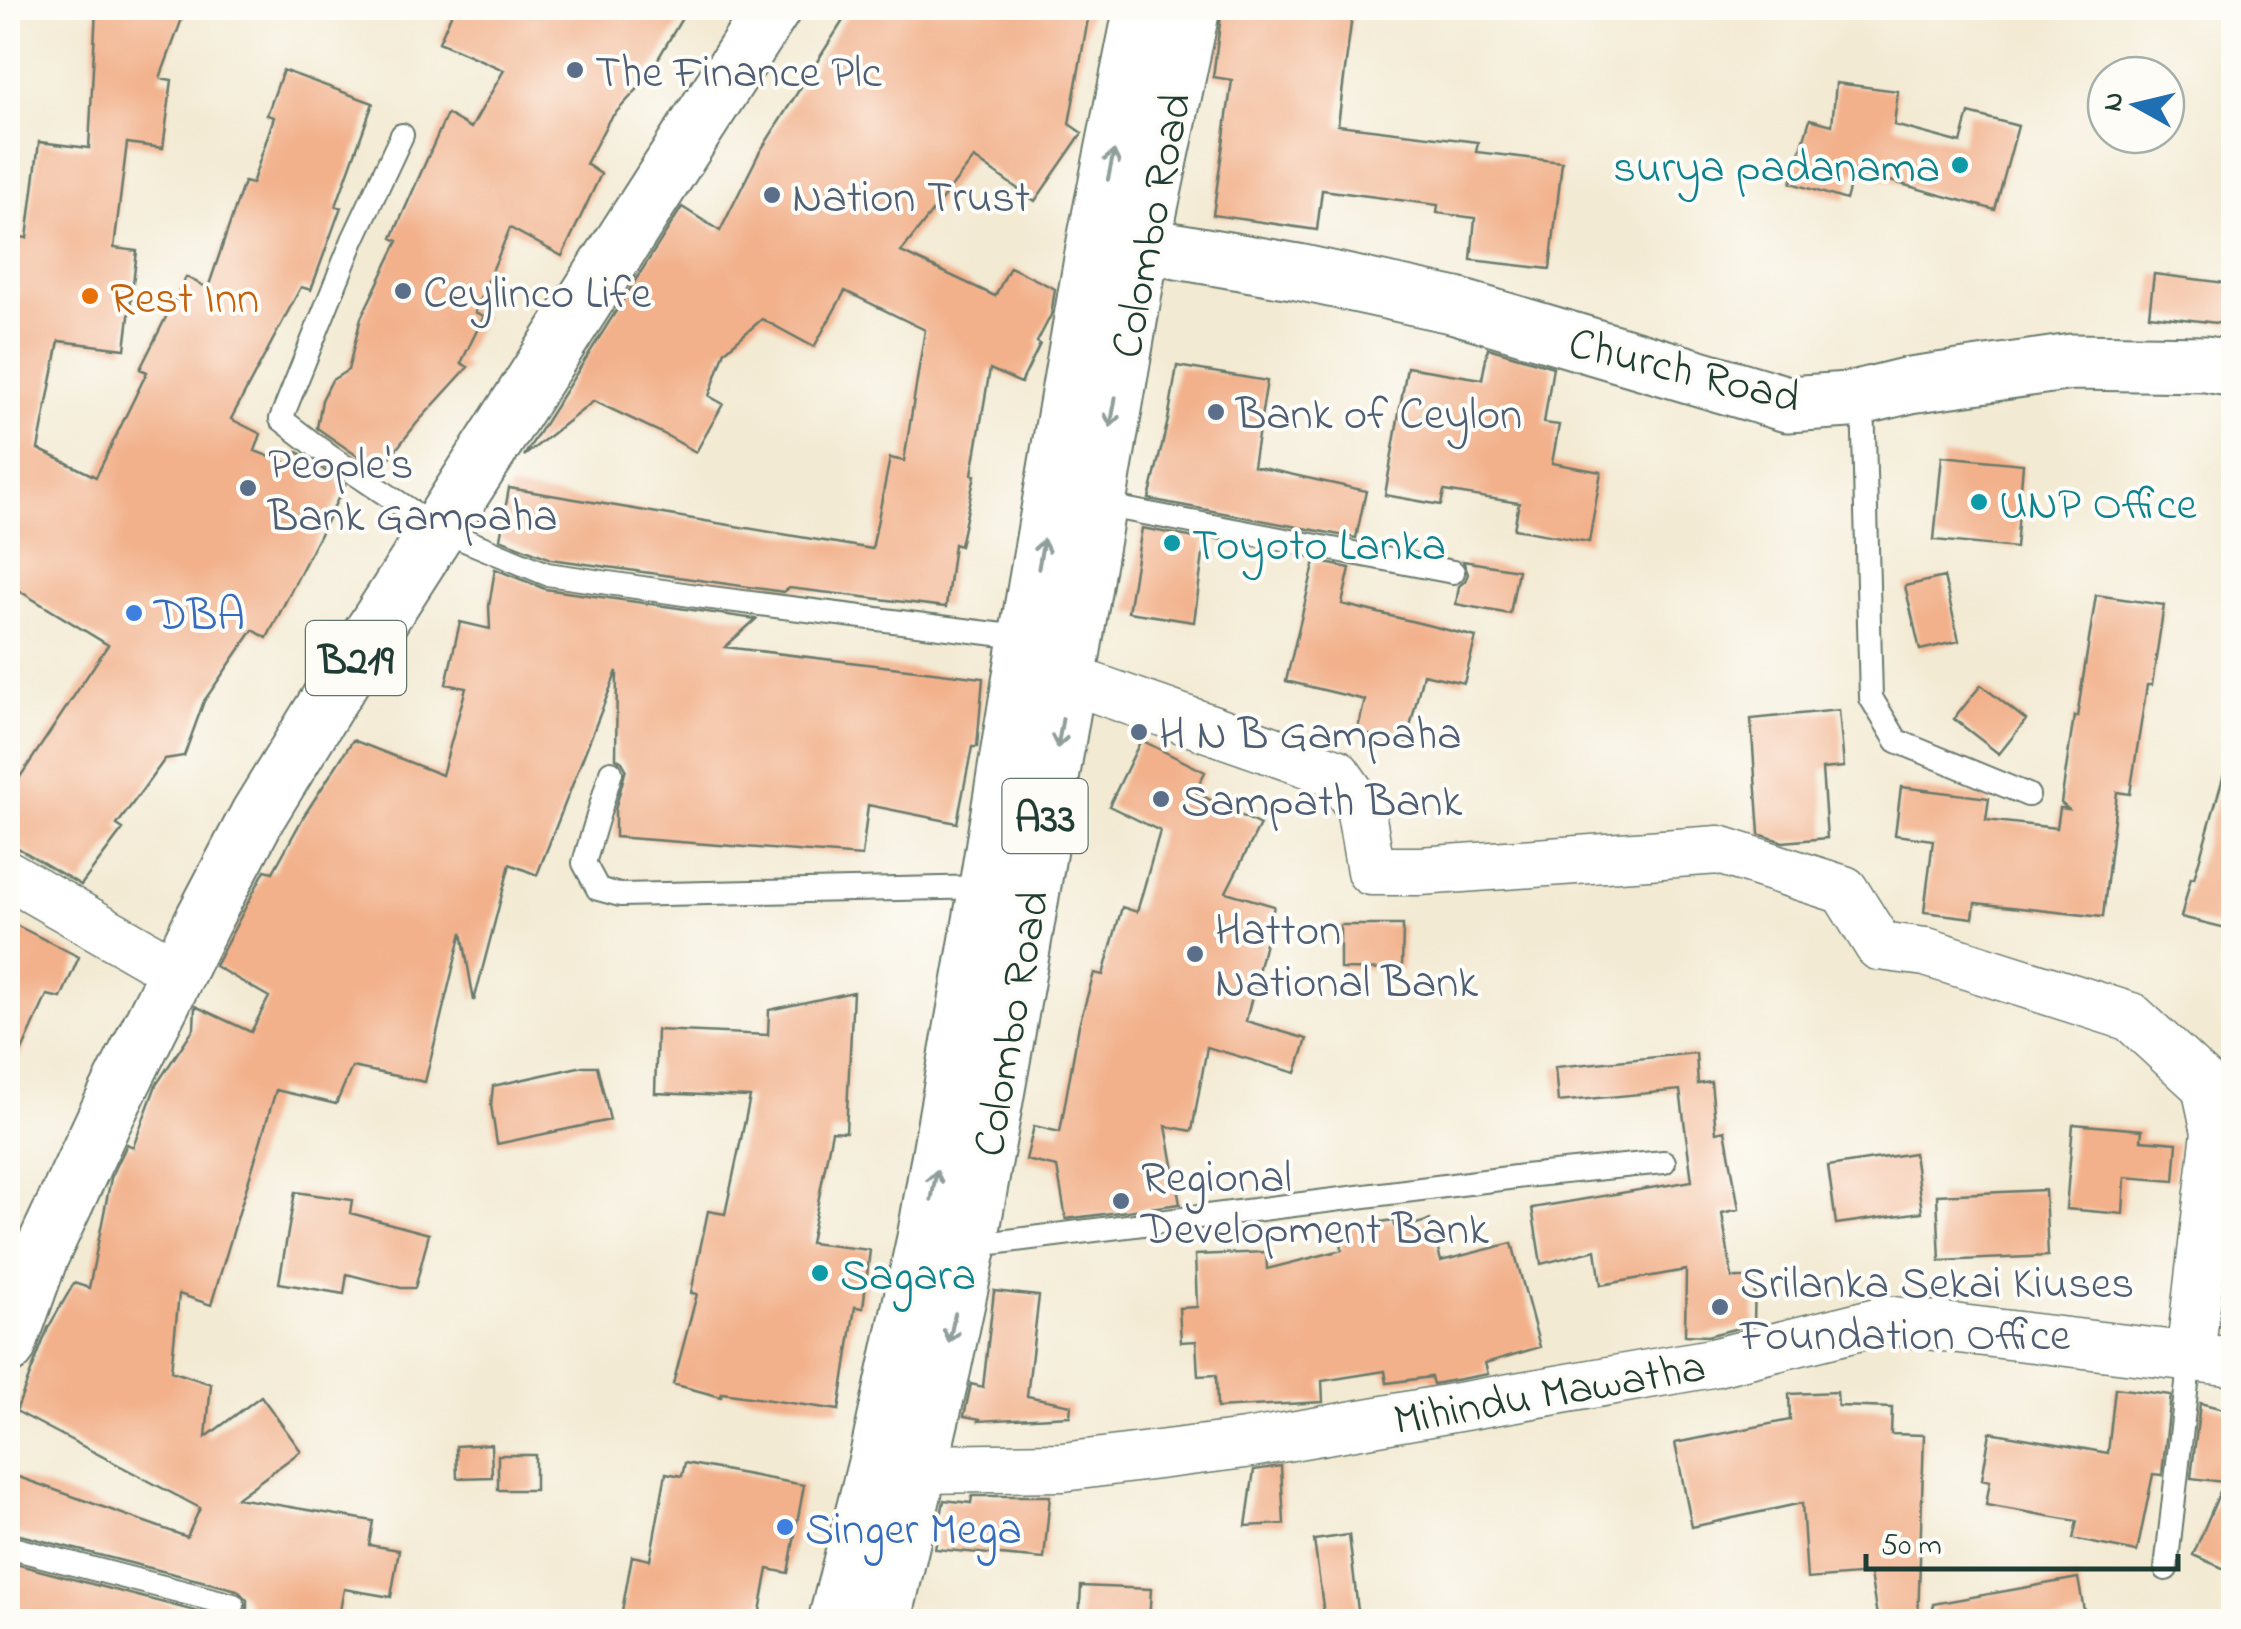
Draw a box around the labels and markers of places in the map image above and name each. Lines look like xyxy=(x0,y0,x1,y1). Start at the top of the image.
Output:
place label: The Finance Plc xyxy=(595,42,882,108)
marker: The Finance Plc xyxy=(564,59,586,81)
place label: surya padanama xyxy=(1613,137,1940,203)
marker: surya padanama xyxy=(1949,154,1971,176)
place label: Nation Trust xyxy=(792,167,1030,233)
marker: Nation Trust xyxy=(761,184,783,206)
place label: Ceylinco Life xyxy=(423,263,652,329)
place label: Rest Inn xyxy=(110,268,259,334)
marker: Ceylinco Life xyxy=(392,280,414,302)
marker: Rest Inn xyxy=(79,285,101,307)
place label: Bank of Ceylon xyxy=(1235,384,1522,450)
marker: Bank of Ceylon xyxy=(1205,401,1227,423)
place label: People's Bank Gampaha xyxy=(267,434,558,552)
place label: UNP Office xyxy=(1999,474,2198,540)
marker: People's Bank Gampaha xyxy=(237,477,259,499)
marker: UNP Office xyxy=(1968,491,1990,513)
place label: Toyoto Lanka xyxy=(1192,515,1446,581)
marker: Toyoto Lanka xyxy=(1161,532,1183,554)
place label: DBA xyxy=(153,585,245,651)
marker: DBA xyxy=(123,602,145,624)
place label: H N B Gampaha xyxy=(1159,704,1461,770)
marker: H N B Gampaha xyxy=(1128,721,1150,743)
place label: Sampath Bank xyxy=(1181,771,1462,837)
marker: Sampath Bank xyxy=(1150,788,1172,810)
place label: Hatton National Bank xyxy=(1215,900,1478,1018)
marker: Hatton National Bank xyxy=(1184,943,1206,965)
place label: Regional Development Bank xyxy=(1140,1147,1489,1265)
marker: Regional Development Bank xyxy=(1110,1190,1132,1212)
place label: Sagara xyxy=(840,1245,976,1312)
place label: Srilanka Sekai Kiuses Foundation Office xyxy=(1739,1253,2134,1371)
marker: Sagara xyxy=(809,1262,831,1284)
marker: Srilanka Sekai Kiuses Foundation Office xyxy=(1709,1296,1731,1318)
place label: Singer Mega xyxy=(805,1499,1022,1566)
marker: Singer Mega xyxy=(774,1516,796,1538)

